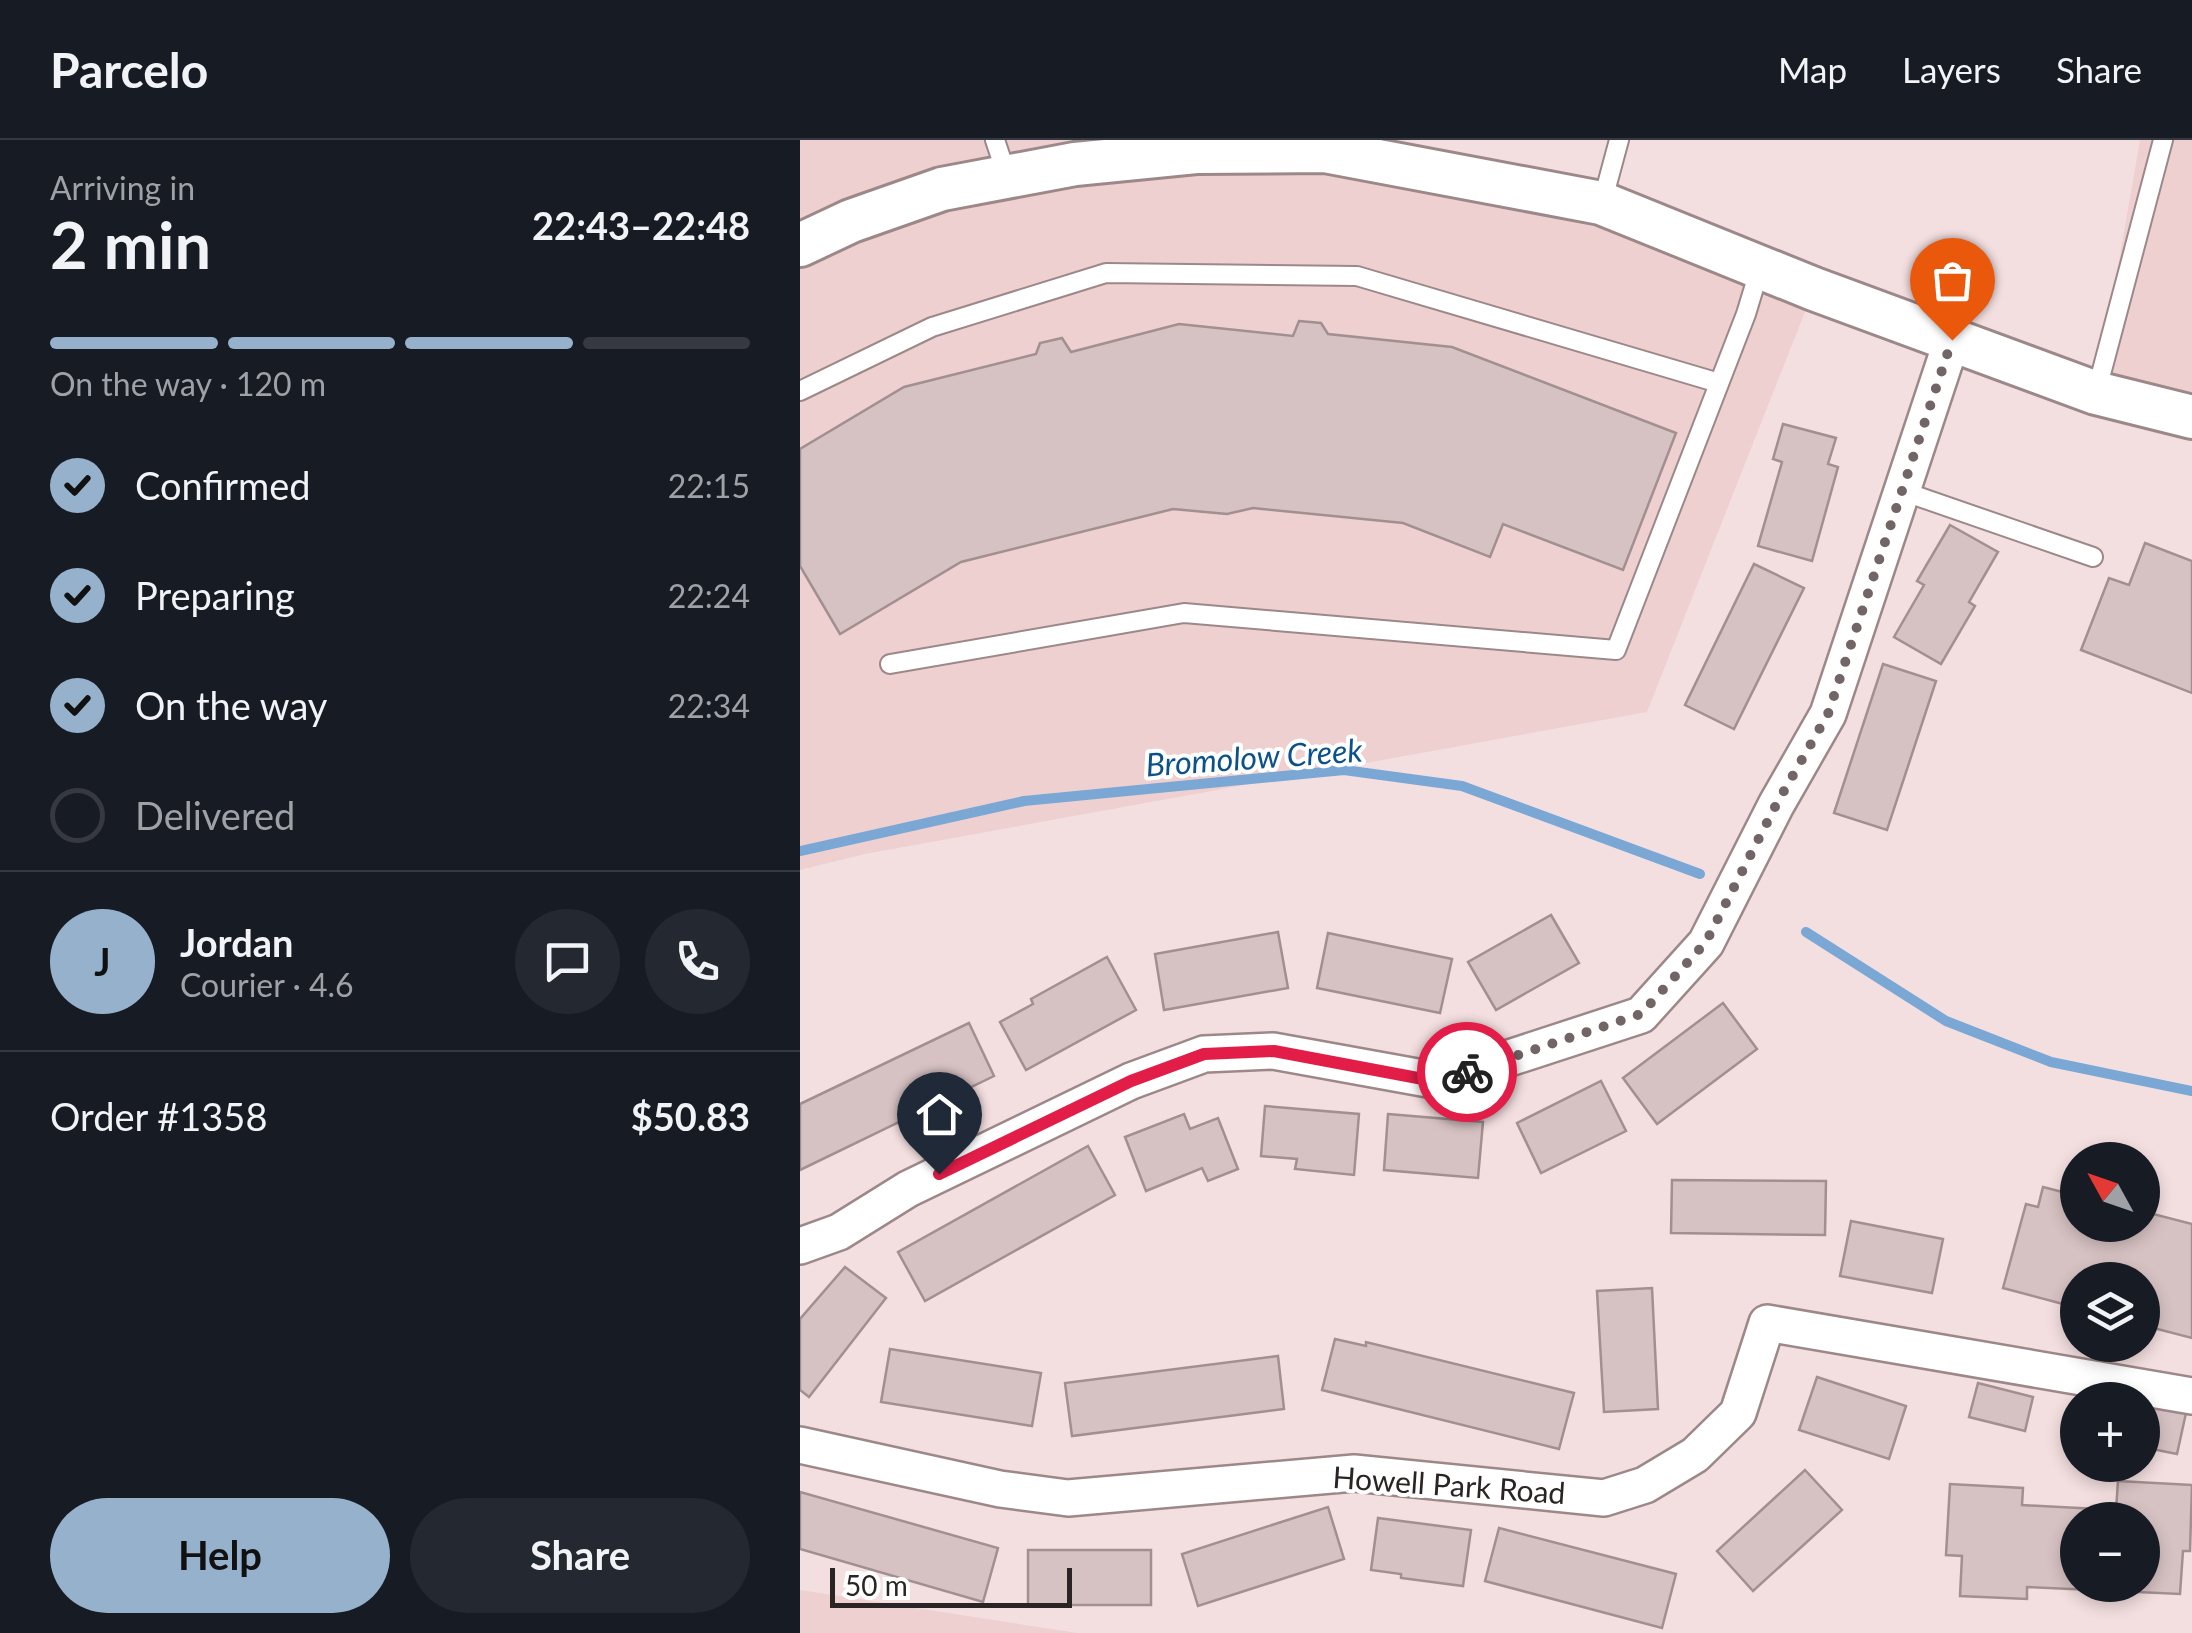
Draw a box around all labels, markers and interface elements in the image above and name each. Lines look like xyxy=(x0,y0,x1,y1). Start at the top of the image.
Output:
text: Parcelo xyxy=(50,41,208,98)
text: Map xyxy=(1778,48,1847,90)
text: Layers xyxy=(1902,48,2001,90)
text: Share xyxy=(2056,48,2142,90)
text: Arriving in xyxy=(50,168,195,207)
text: 22:43–22:48 xyxy=(532,202,750,248)
text: 2 min xyxy=(50,205,211,283)
pin xyxy=(1910,238,1995,341)
icon: bag xyxy=(1925,253,1980,308)
text: On the way · 120 m xyxy=(50,364,326,403)
icon: check xyxy=(50,458,105,513)
text: Confirmed xyxy=(135,462,311,508)
text: 22:15 xyxy=(668,466,750,505)
icon: check xyxy=(50,568,105,623)
text: Preparing xyxy=(135,572,295,618)
text: 22:24 xyxy=(668,576,750,615)
icon: check xyxy=(50,678,105,733)
text: On the way xyxy=(135,682,327,728)
text: 22:34 xyxy=(668,686,750,725)
water label: Bromolow Creek xyxy=(1144,729,1364,784)
text: Delivered xyxy=(135,792,295,838)
button: chat xyxy=(515,909,620,1014)
button: phone xyxy=(645,909,750,1014)
text: Jordan xyxy=(180,919,293,965)
text: J xyxy=(94,938,111,984)
text: Courier · 4.6 xyxy=(180,965,354,1004)
courier xyxy=(1417,1022,1517,1122)
icon: bike xyxy=(1440,1045,1495,1100)
pin xyxy=(897,1072,982,1175)
icon: home xyxy=(912,1087,967,1142)
text: Order #1358 xyxy=(50,1093,267,1139)
text: $50.83 xyxy=(631,1093,750,1139)
north arrow xyxy=(2060,1142,2160,1242)
map controls xyxy=(2060,1142,2160,1602)
button: layers xyxy=(2060,1262,2160,1362)
button: + xyxy=(2060,1382,2160,1482)
street label: Howell Park Road xyxy=(1332,1458,1567,1510)
button: Help xyxy=(50,1498,390,1613)
button: Share xyxy=(410,1498,750,1613)
button: − xyxy=(2060,1502,2160,1602)
scale bar xyxy=(830,1563,1072,1608)
text: 50 m xyxy=(845,1568,908,1602)

